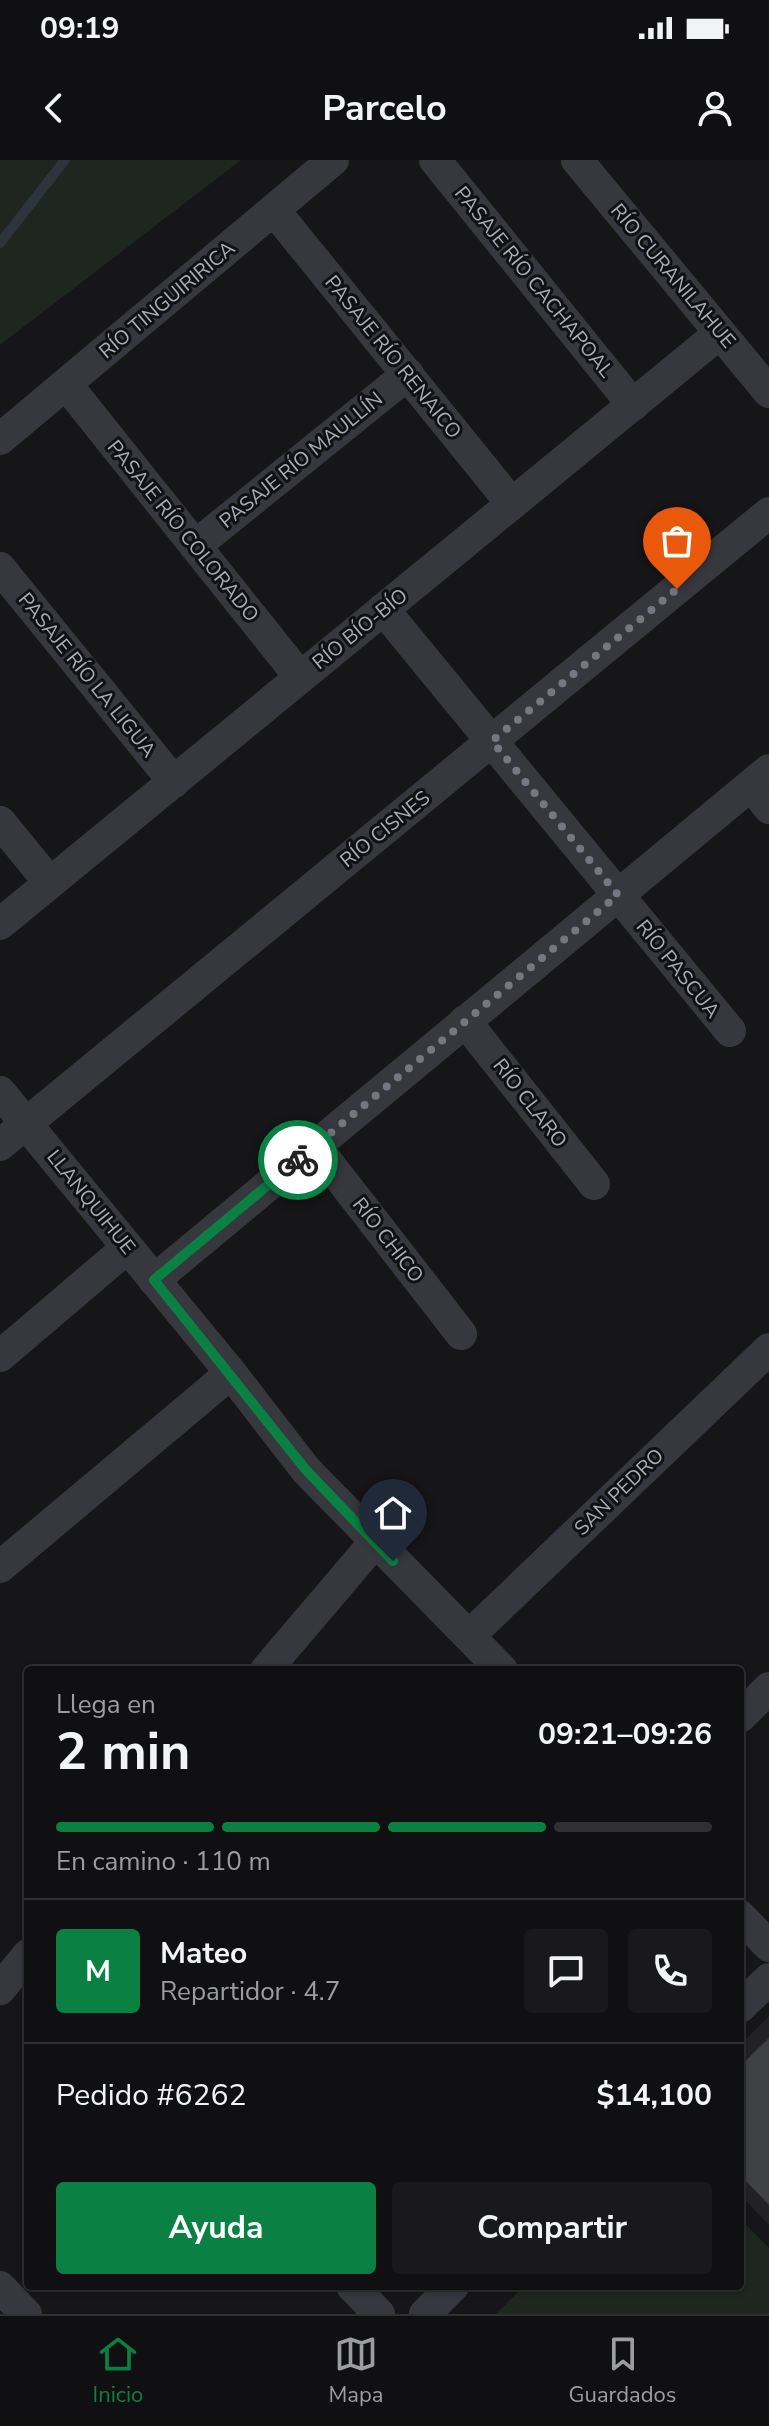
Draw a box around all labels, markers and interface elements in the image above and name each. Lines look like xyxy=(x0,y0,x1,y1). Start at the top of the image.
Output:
text: 09:19 xyxy=(40,8,119,49)
text: Parcelo xyxy=(322,84,447,133)
icon: back xyxy=(32,86,76,130)
icon: person xyxy=(693,86,737,130)
street label: PASAJE RÍO CACHAPOAL xyxy=(448,181,620,383)
street label: RÍO CURANILAHUE xyxy=(604,198,742,354)
street label: RÍO TINGUIRIRICA xyxy=(93,235,241,365)
street label: PASAJE RÍO RENAICO xyxy=(319,270,467,444)
street label: PASAJE RÍO MAULLÍN xyxy=(214,386,388,534)
street label: PASAJE RÍO COLORADO xyxy=(101,434,265,628)
pin xyxy=(643,507,711,589)
icon: bag xyxy=(655,519,699,563)
street label: RÍO BÍO-BÍO xyxy=(307,582,413,676)
street label: PASAJE RÍO LA LIGUA xyxy=(12,587,162,763)
street label: RÍO CISNES xyxy=(334,784,436,874)
street label: RÍO PASCUA xyxy=(630,914,726,1024)
street label: RÍO CLARO xyxy=(487,1053,573,1153)
courier xyxy=(258,1120,338,1200)
icon: bike xyxy=(276,1138,320,1182)
street label: LLANQUIHUE xyxy=(40,1144,142,1260)
street label: RÍO CHICO xyxy=(346,1192,430,1288)
street label: SAN PEDRO xyxy=(568,1442,670,1542)
pin xyxy=(359,1479,427,1561)
icon: home xyxy=(371,1491,415,1535)
text: Llega en xyxy=(56,1687,156,1722)
text: 09:21–09:26 xyxy=(538,1714,712,1755)
text: 2 min xyxy=(56,1716,191,1787)
text: En camino · 110 m xyxy=(56,1844,271,1879)
button: chat xyxy=(524,1929,608,2013)
button: phone xyxy=(628,1929,712,2013)
text: Mateo xyxy=(160,1933,247,1974)
text: M xyxy=(85,1951,111,1992)
text: Repartidor · 4.7 xyxy=(160,1974,340,2009)
text: Pedido #6262 xyxy=(56,2075,247,2116)
text: $14,100 xyxy=(597,2075,712,2116)
button: Ayuda xyxy=(56,2182,376,2274)
button: Compartir xyxy=(392,2182,712,2274)
tab: Inicio xyxy=(93,2332,143,2410)
tab: Mapa xyxy=(328,2332,383,2410)
tab: Guardados xyxy=(569,2332,676,2410)

